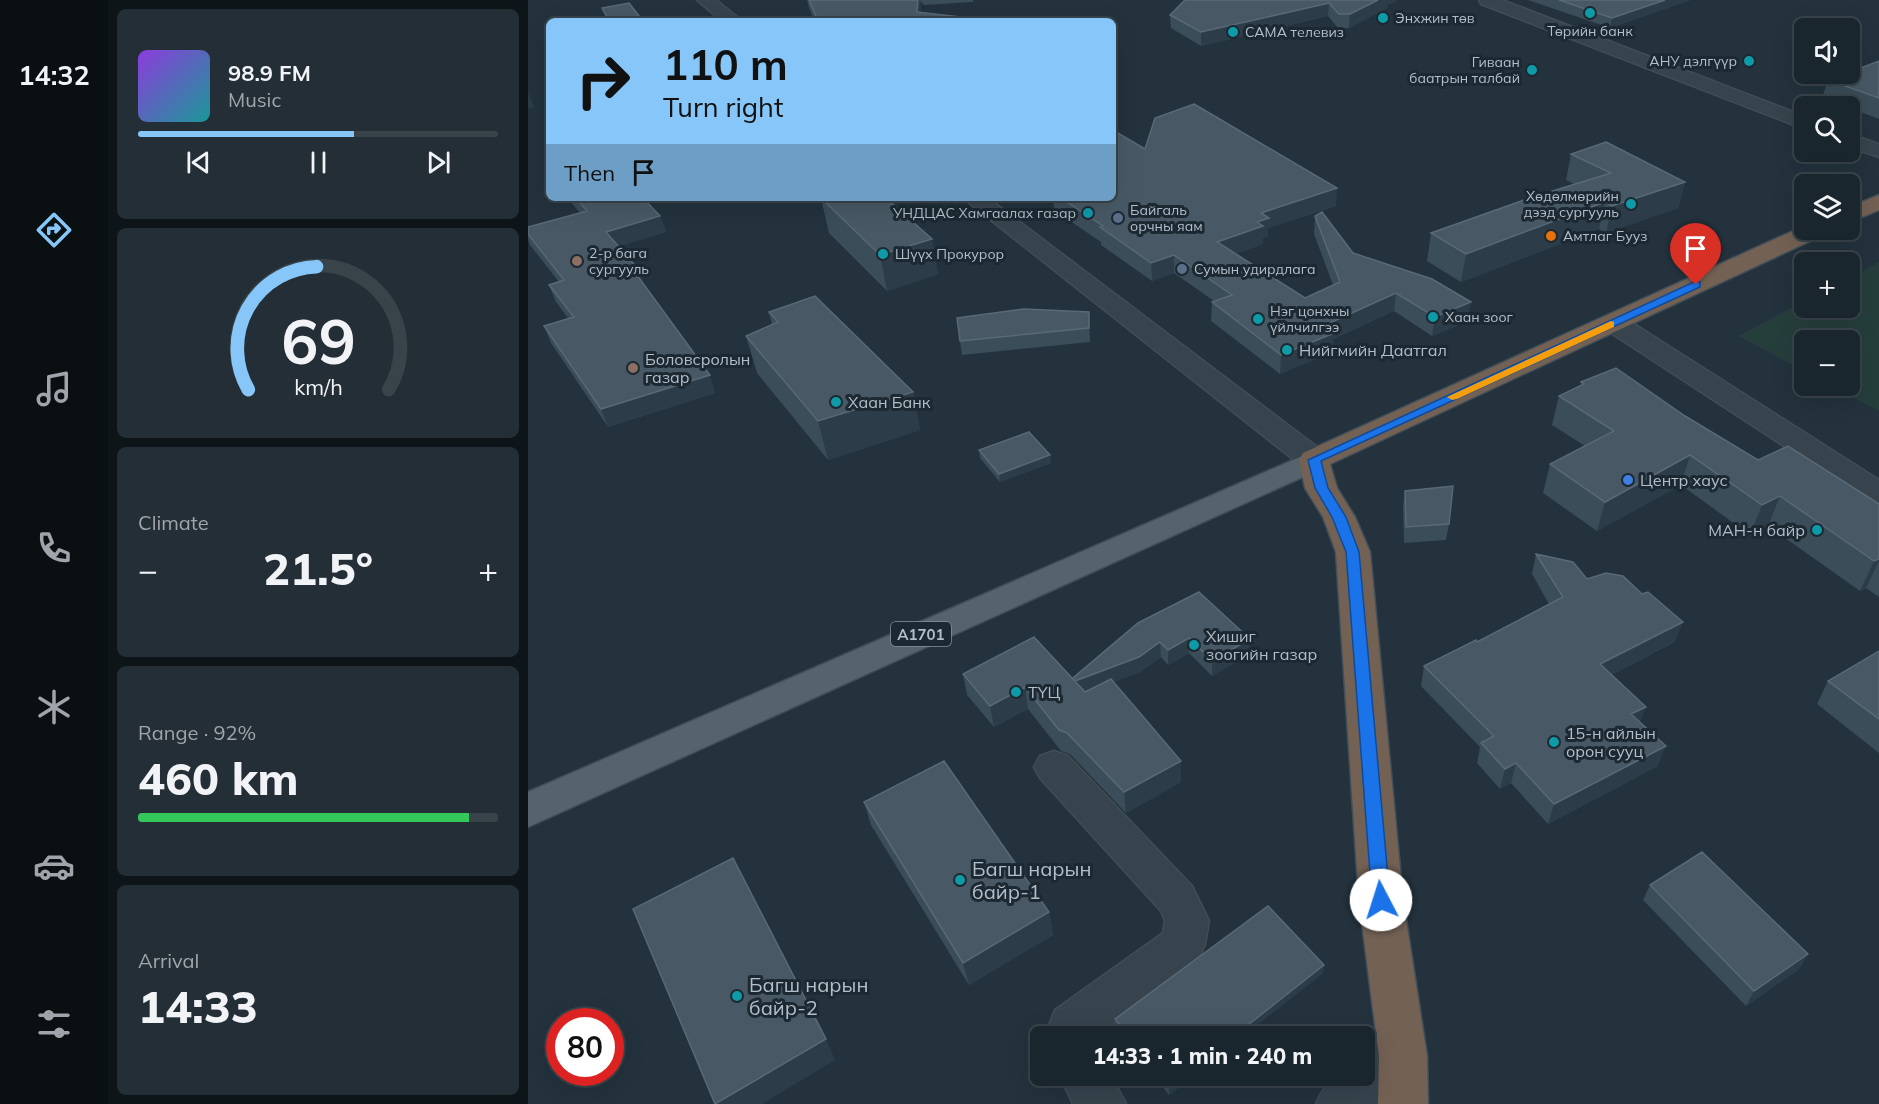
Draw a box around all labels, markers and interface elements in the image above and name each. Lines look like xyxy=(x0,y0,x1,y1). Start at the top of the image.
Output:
marker: Төрийн банк xyxy=(1583,6,1597,20)
place label: Энхжин төв xyxy=(1395,9,1475,27)
marker: Энхжин төв xyxy=(1376,11,1390,25)
map controls xyxy=(1794,18,1860,396)
button: sound xyxy=(1794,18,1860,84)
place label: Төрийн банк xyxy=(1547,22,1633,40)
place label: САМА телевиз xyxy=(1245,23,1344,41)
marker: САМА телевиз xyxy=(1226,25,1240,39)
text: 110 m xyxy=(663,38,788,91)
icon: right xyxy=(564,42,642,120)
place label: АНУ дэлгүүр xyxy=(1649,52,1737,70)
place label: Гиваан баатрын талбай xyxy=(1409,53,1520,87)
marker: АНУ дэлгүүр xyxy=(1742,54,1756,68)
text: 14:32 xyxy=(18,58,90,92)
text: 98.9 FM xyxy=(228,59,311,87)
marker: Гиваан баатрын талбай xyxy=(1525,63,1539,77)
text: Music xyxy=(228,87,281,112)
text: Turn right xyxy=(663,90,783,124)
button: search xyxy=(1794,96,1860,162)
icon: previous xyxy=(182,146,215,179)
icon: pause xyxy=(302,146,335,179)
icon: next xyxy=(422,146,455,179)
icon: arrive xyxy=(627,156,660,189)
text: Then xyxy=(564,159,615,187)
button: layers xyxy=(1794,174,1860,240)
place label: Хөдөлмөрийн дээд сургууль xyxy=(1524,187,1619,221)
marker: Хөдөлмөрийн дээд сургууль xyxy=(1624,197,1638,211)
place label: Байгаль орчны яам xyxy=(1130,201,1203,235)
place label: УНДЦАС Хамгаалах газар xyxy=(892,204,1076,222)
marker: УНДЦАС Хамгаалах газар xyxy=(1081,206,1095,220)
icon: directions xyxy=(33,209,75,251)
marker: Байгаль орчны яам xyxy=(1111,211,1125,225)
pin xyxy=(1670,223,1721,285)
place label: Амтлаг Бууз xyxy=(1563,227,1647,245)
marker: Амтлаг Бууз xyxy=(1544,229,1558,243)
icon: arrive xyxy=(1679,232,1712,265)
place label: 2-р бага сургууль xyxy=(589,244,649,278)
place label: Шүүх Прокурор xyxy=(895,245,1004,263)
marker: Шүүх Прокурор xyxy=(876,247,890,261)
button: + xyxy=(1794,252,1860,318)
marker: 2-р бага сургууль xyxy=(570,254,584,268)
place label: Сумын удирдлага xyxy=(1194,260,1316,278)
marker: Сумын удирдлага xyxy=(1175,262,1189,276)
text: 69 xyxy=(281,301,355,380)
place label: Нэг цонхны үйлчилгээ xyxy=(1270,302,1349,336)
place label: Хаан зоог xyxy=(1445,308,1514,326)
marker: Хаан зоог xyxy=(1426,310,1440,324)
marker: Нэг цонхны үйлчилгээ xyxy=(1251,312,1265,326)
button: − xyxy=(1794,330,1860,396)
place label: Нийгмийн Даатгал xyxy=(1299,340,1447,360)
marker: Нийгмийн Даатгал xyxy=(1280,343,1294,357)
place label: Боловсролын газар xyxy=(645,349,750,387)
marker: Боловсролын газар xyxy=(626,361,640,375)
icon: music xyxy=(33,368,75,410)
text: km/h xyxy=(294,373,342,400)
place label: Хаан Банк xyxy=(848,392,931,412)
marker: Хаан Банк xyxy=(829,395,843,409)
place label: Центр хаус xyxy=(1640,470,1728,490)
marker: Центр хаус xyxy=(1621,473,1635,487)
text: Climate xyxy=(138,510,209,535)
place label: МАН-н байр xyxy=(1708,520,1805,540)
marker: МАН-н байр xyxy=(1810,523,1824,537)
icon: phone xyxy=(33,527,75,569)
text: 21.5° xyxy=(263,540,373,596)
text: − xyxy=(138,549,158,590)
text: + xyxy=(478,549,498,590)
road number: A1701 xyxy=(891,622,951,646)
place label: Хишиг зоогийн газар xyxy=(1206,626,1317,664)
marker: Хишиг зоогийн газар xyxy=(1187,638,1201,652)
place label: ТҮЦ xyxy=(1028,682,1061,702)
marker: ТҮЦ xyxy=(1009,685,1023,699)
icon: climate xyxy=(33,686,75,728)
text: Range · 92% xyxy=(138,720,256,745)
place label: 15-н айлын орон сууц xyxy=(1566,723,1656,761)
marker: 15-н айлын орон сууц xyxy=(1547,735,1561,749)
text: 460 km xyxy=(138,750,299,806)
icon: car xyxy=(33,845,75,887)
place label: Багш нарын байр-1 xyxy=(972,856,1091,904)
position arrow xyxy=(1349,868,1413,932)
marker: Багш нарын байр-1 xyxy=(953,873,967,887)
text: Arrival xyxy=(138,948,199,973)
place label: Багш нарын байр-2 xyxy=(749,972,868,1020)
text: 14:33 xyxy=(138,978,258,1034)
marker: Багш нарын байр-2 xyxy=(730,989,744,1003)
icon: filters xyxy=(33,1003,75,1045)
speed limit sign: 80 xyxy=(546,1008,624,1086)
text: 14:33 · 1 min · 240 m xyxy=(1093,1042,1312,1070)

